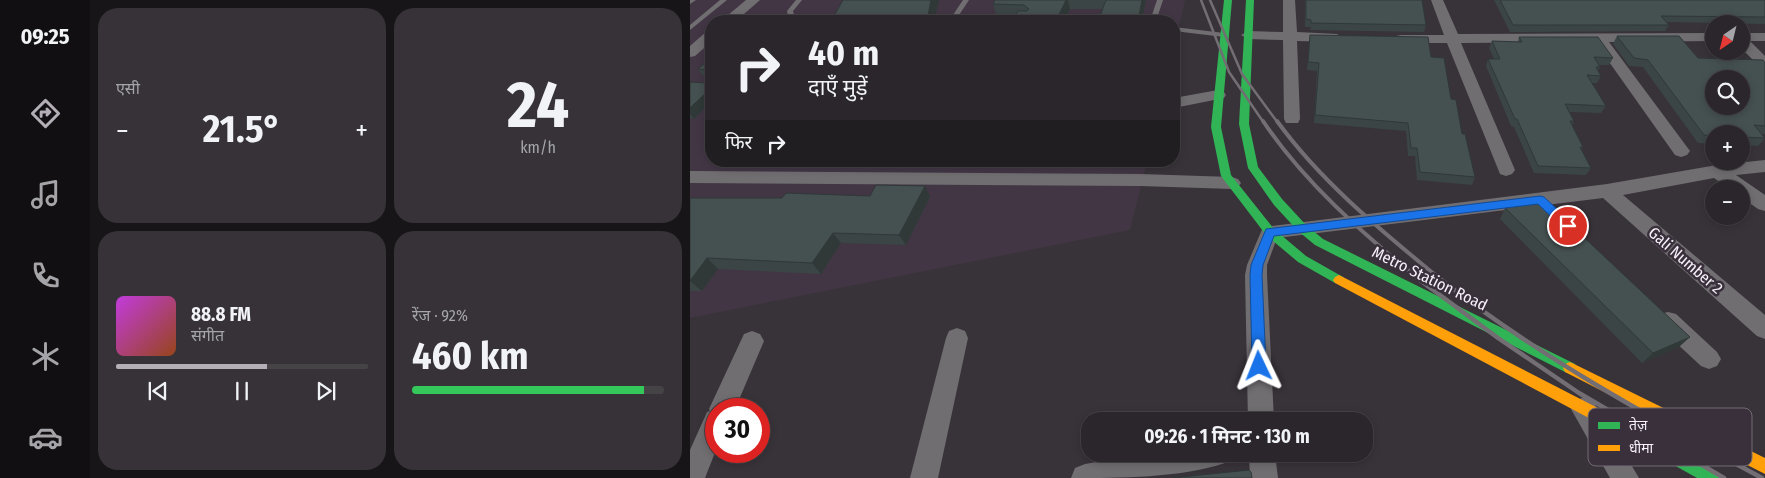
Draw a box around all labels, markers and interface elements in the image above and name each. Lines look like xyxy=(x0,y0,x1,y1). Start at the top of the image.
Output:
north arrow xyxy=(1705,15,1750,60)
map controls xyxy=(1705,15,1750,225)
text: 09:25 xyxy=(20,23,70,50)
text: 40 m xyxy=(808,32,879,74)
icon: right xyxy=(725,35,790,100)
text: 24 xyxy=(507,66,569,144)
button: search xyxy=(1705,70,1750,115)
text: दाएँ मुड़ें xyxy=(808,74,868,101)
text: एसी xyxy=(116,79,140,98)
icon: directions xyxy=(28,96,63,131)
text: 21.5° xyxy=(203,106,281,152)
text: − xyxy=(116,114,129,147)
text: + xyxy=(355,114,368,147)
button: + xyxy=(1705,125,1750,170)
icon: right xyxy=(762,130,790,158)
text: फिर xyxy=(725,131,752,154)
text: km/h xyxy=(520,138,556,157)
icon: music xyxy=(28,177,63,212)
button: − xyxy=(1705,180,1750,225)
pin xyxy=(1547,205,1589,247)
icon: arrive xyxy=(1554,212,1582,240)
street label: Gali Number 2 xyxy=(1645,223,1727,298)
street label: Metro Station Road xyxy=(1369,242,1490,315)
icon: phone xyxy=(28,258,63,293)
text: 88.8 FM xyxy=(191,303,251,326)
text: रेंज · 92% xyxy=(412,306,468,325)
text: संगीत xyxy=(191,326,224,345)
text: 460 km xyxy=(412,333,528,379)
icon: climate xyxy=(28,339,63,374)
position arrow xyxy=(1232,339,1284,391)
icon: previous xyxy=(144,377,172,405)
icon: pause xyxy=(228,377,256,405)
icon: next xyxy=(312,377,340,405)
speed limit sign: 30 xyxy=(705,398,770,463)
legend xyxy=(1588,408,1752,466)
text: तेज़ xyxy=(1629,416,1648,434)
icon: car xyxy=(28,420,63,455)
text: 09:26 · 1 मिनट · 130 m xyxy=(1144,425,1310,448)
text: धीमा xyxy=(1629,440,1654,457)

